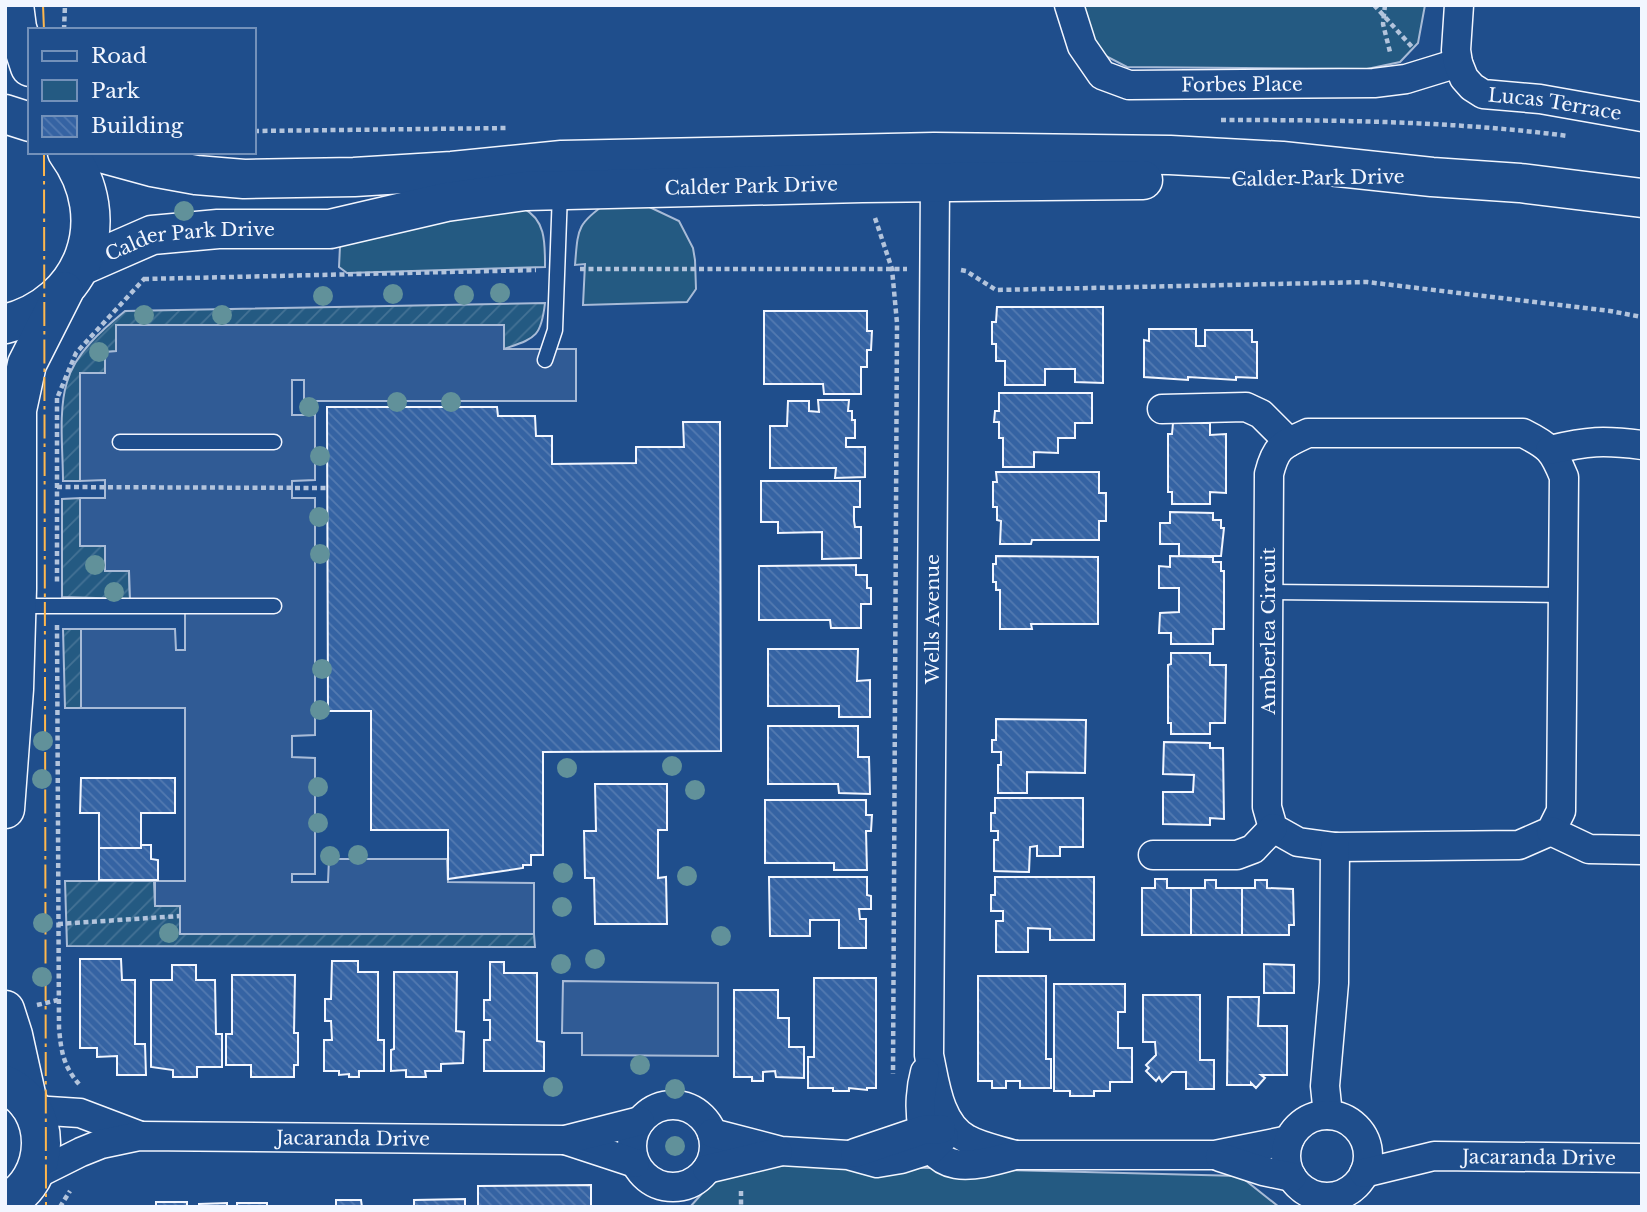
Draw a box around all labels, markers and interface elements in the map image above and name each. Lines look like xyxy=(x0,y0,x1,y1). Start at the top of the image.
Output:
legend xyxy=(28,28,256,154)
text: Road xyxy=(91,43,147,69)
street label: Forbes Place xyxy=(1181,72,1303,96)
text: Park xyxy=(91,78,140,104)
street label: Lucas Terrace xyxy=(1487,83,1623,125)
text: Building xyxy=(91,113,184,139)
street label: Calder Park Drive xyxy=(1231,165,1405,191)
street label: Calder Park Drive xyxy=(664,172,838,199)
street label: Calder Park Drive xyxy=(101,217,275,266)
street label: Amberlea Circuit xyxy=(1257,546,1280,716)
street label: Wells Avenue xyxy=(921,554,944,685)
street label: Jacaranda Drive xyxy=(273,1126,430,1150)
street label: Jacaranda Drive xyxy=(1459,1145,1616,1169)

